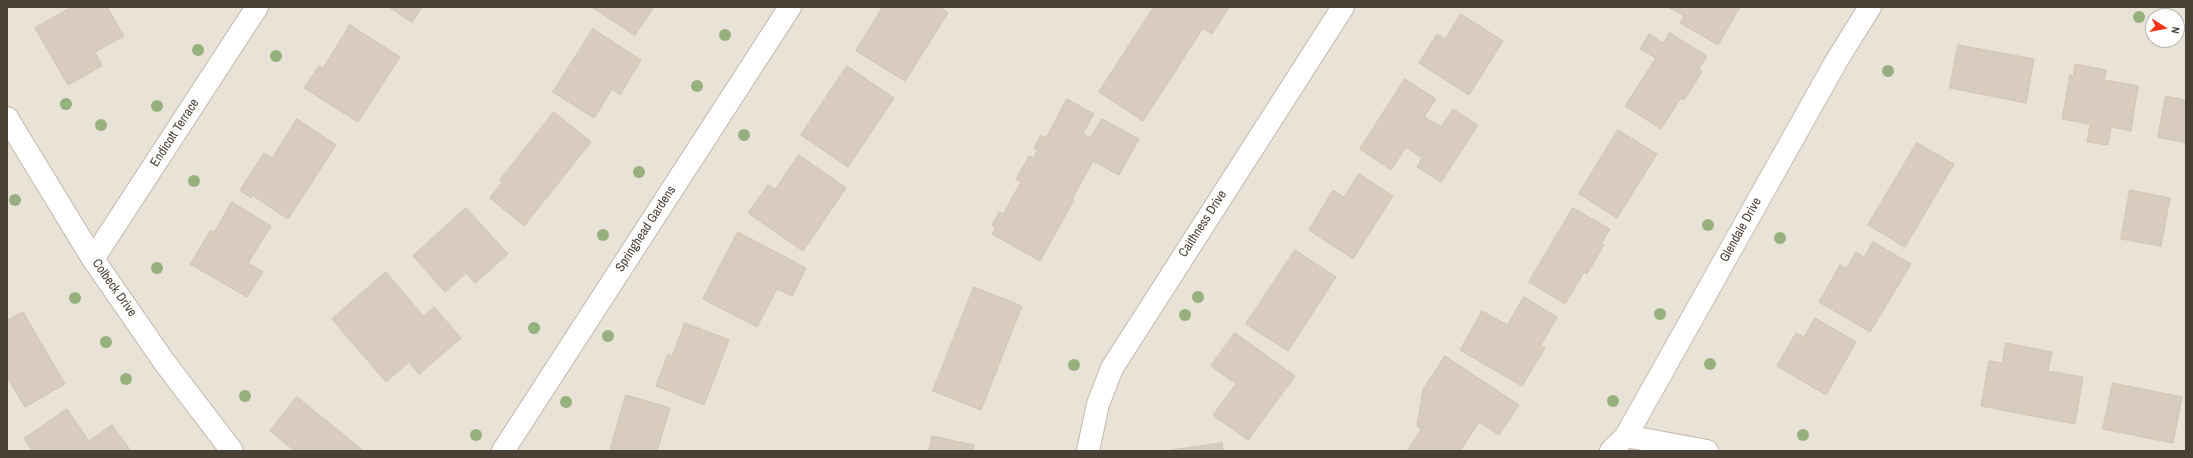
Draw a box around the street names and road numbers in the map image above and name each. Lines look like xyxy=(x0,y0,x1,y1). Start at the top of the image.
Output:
street label: Endicott Terrace xyxy=(147,96,203,170)
street label: Springhead Gardens xyxy=(613,183,679,275)
street label: Caithness Drive xyxy=(1176,188,1230,260)
street label: Glendale Drive xyxy=(1717,195,1765,265)
street label: Colbeck Drive xyxy=(88,256,140,320)

